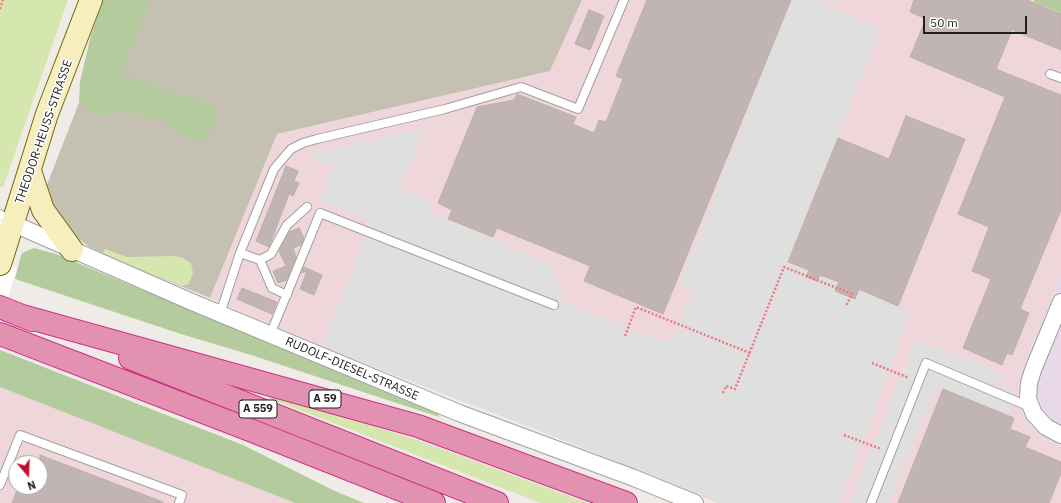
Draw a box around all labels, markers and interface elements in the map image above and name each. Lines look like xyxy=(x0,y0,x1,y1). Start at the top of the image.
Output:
scale bar xyxy=(925,8,1029,34)
text: 50 m xyxy=(930,15,958,30)
street label: THEODOR-HEUSS-STRASSE xyxy=(13,58,75,206)
street label: RUDOLF-DIESEL-STRASSE xyxy=(283,334,421,404)
road number: A 59 xyxy=(309,390,341,408)
road number: A 559 xyxy=(239,400,277,418)
north arrow xyxy=(8,455,48,495)
text: N xyxy=(26,477,38,493)

